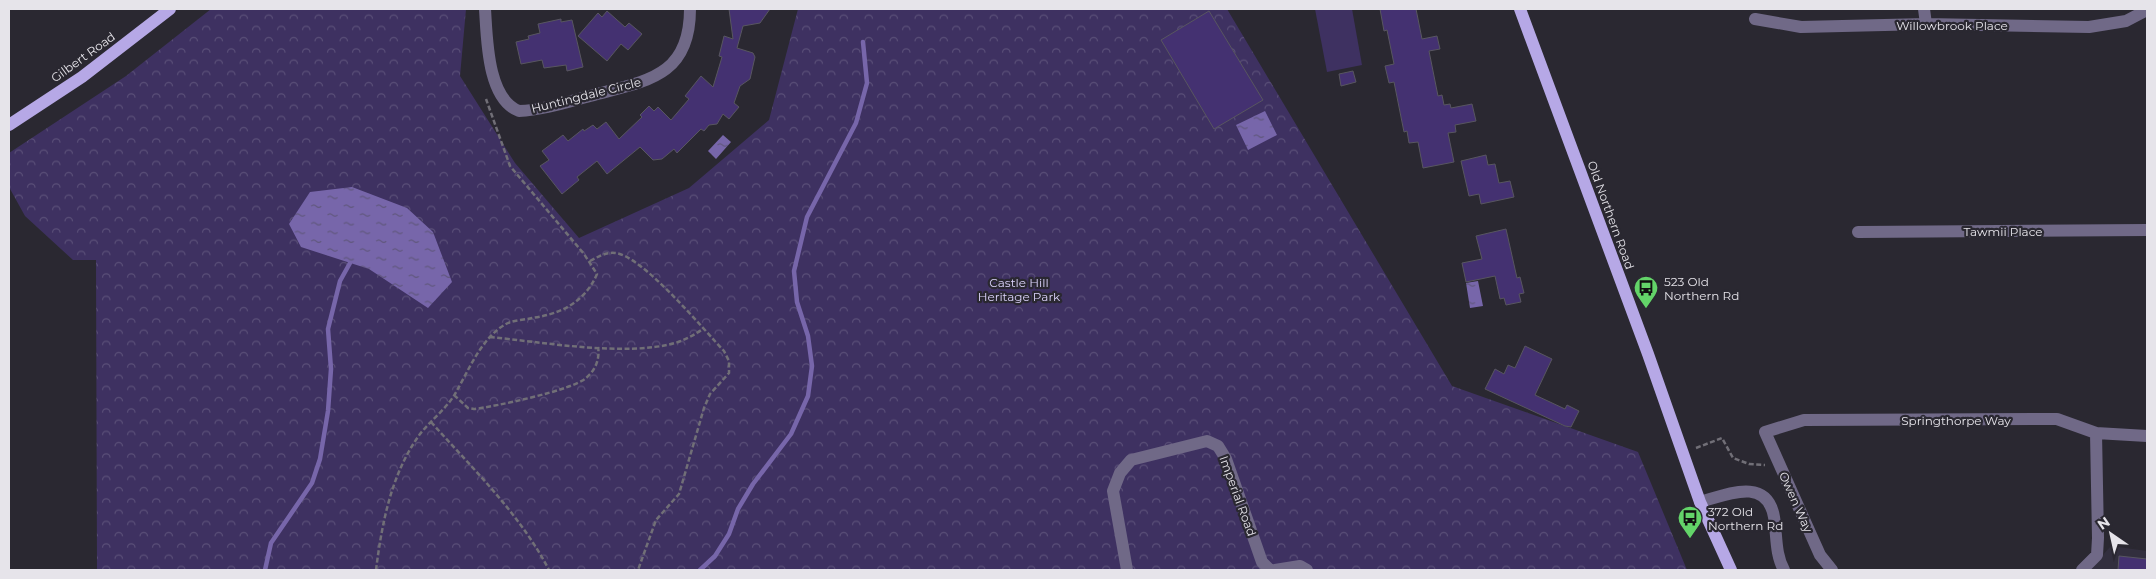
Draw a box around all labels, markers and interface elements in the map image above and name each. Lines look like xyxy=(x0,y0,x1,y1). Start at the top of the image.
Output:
street label: Willowbrook Place xyxy=(1896,18,2008,33)
street label: Gilbert Road xyxy=(48,29,118,85)
street label: Huntingdale Circle xyxy=(529,74,643,116)
street label: Old Northern Road xyxy=(1584,159,1638,271)
street label: Tawmii Place xyxy=(1963,224,2043,239)
place label: 523 Old Northern Rd xyxy=(1664,274,1739,303)
park label: Castle Hill Heritage Park xyxy=(978,275,1061,304)
bus stop icon: 523 Old Northern Rd xyxy=(1633,275,1659,309)
street label: Springthorpe Way xyxy=(1901,413,2011,428)
street label: Imperial Road xyxy=(1216,454,1260,538)
street label: Owen Way xyxy=(1776,469,1816,535)
place label: 372 Old Northern Rd xyxy=(1708,504,1783,533)
bus stop icon: 372 Old Northern Rd xyxy=(1677,505,1703,539)
north arrow xyxy=(2086,509,2136,559)
text: N xyxy=(2094,513,2113,534)

